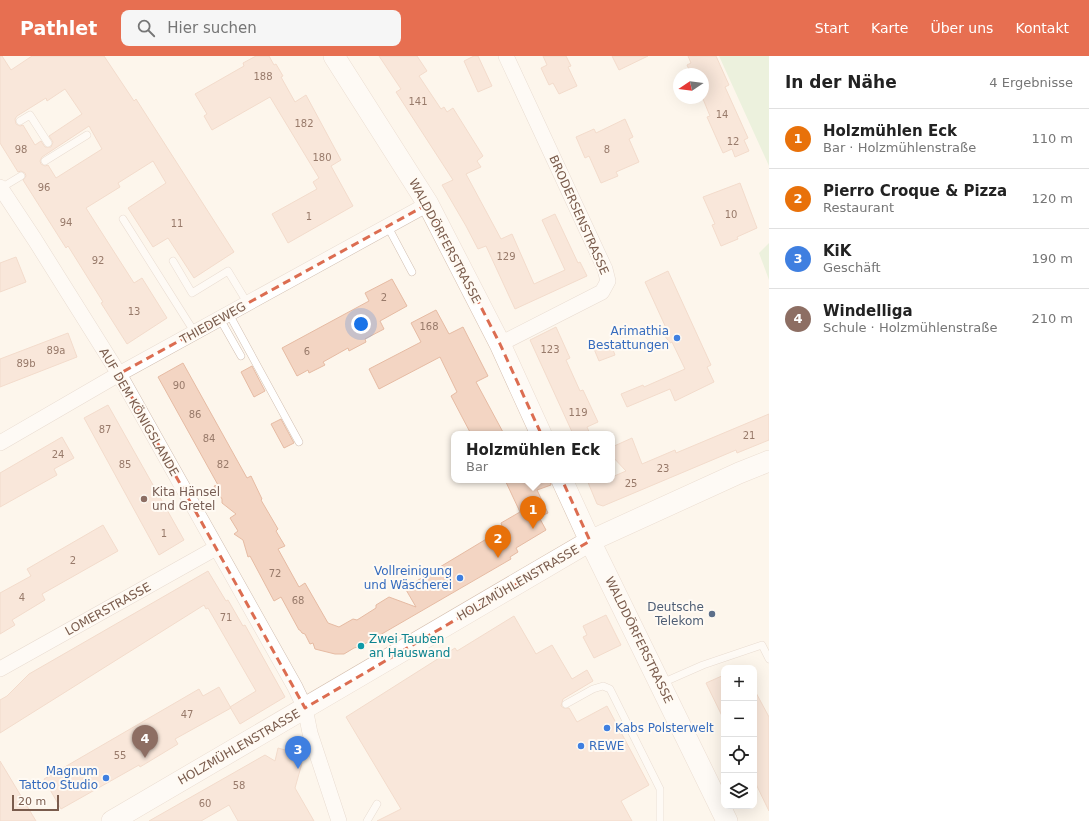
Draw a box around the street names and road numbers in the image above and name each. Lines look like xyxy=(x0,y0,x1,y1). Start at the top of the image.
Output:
street label: BRODERSENSTRASSE xyxy=(546,153,612,277)
street label: WALDDÖRFERSTRASSE xyxy=(406,175,486,306)
street label: THIEDEWEG xyxy=(177,299,248,347)
street label: AUF DEM KÖNIGSLANDE xyxy=(96,344,183,479)
street label: HOLZMÜHLENSTRASSE xyxy=(453,541,582,624)
street label: WALDDÖRFERSTRASSE xyxy=(602,574,678,706)
street label: LOMERSTRASSE xyxy=(63,580,153,638)
street label: HOLZMÜHLENSTRASSE xyxy=(174,705,303,788)

